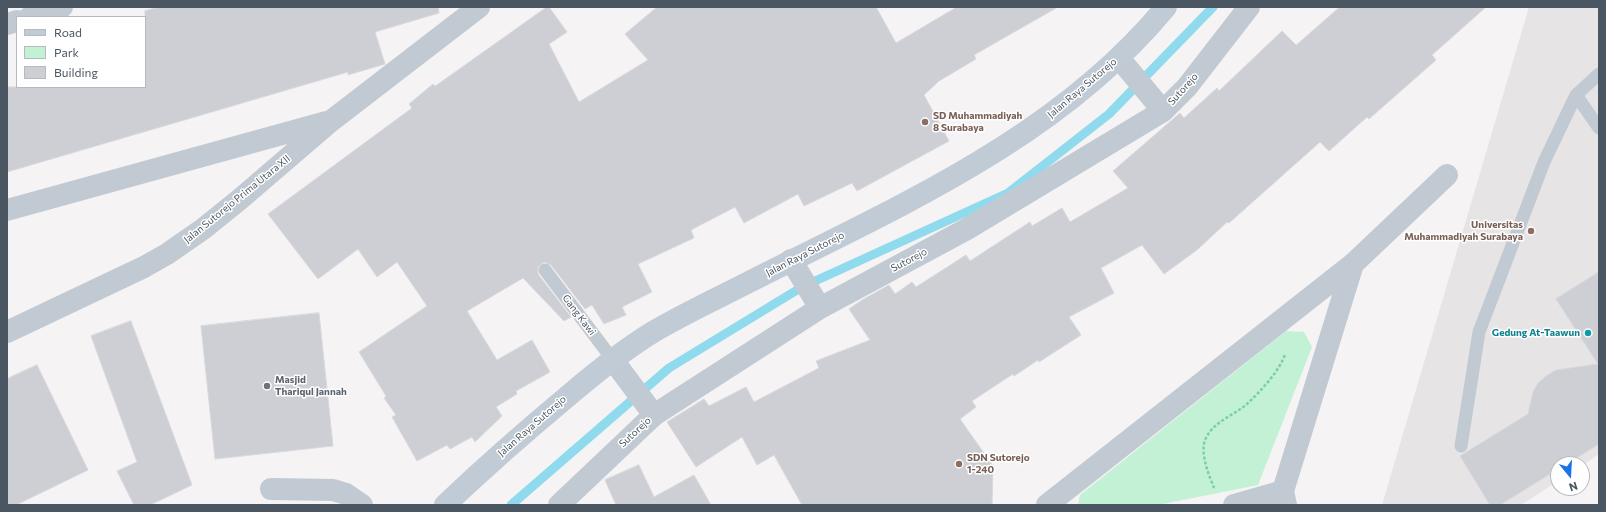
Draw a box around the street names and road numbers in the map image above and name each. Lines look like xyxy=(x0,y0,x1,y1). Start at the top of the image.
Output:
street label: Jalan Raya Sutorejo xyxy=(1045,56,1119,120)
street label: Sutorejo xyxy=(1165,70,1201,108)
street label: Jalan Sutorejo Prima Utara XII xyxy=(181,152,293,246)
street label: Jalan Raya Sutorejo xyxy=(764,229,846,279)
street label: Sutorejo xyxy=(889,246,929,274)
street label: Gang Kawi xyxy=(560,292,598,338)
street label: Jalan Raya Sutorejo xyxy=(495,393,569,459)
street label: Sutorejo xyxy=(617,414,653,450)

